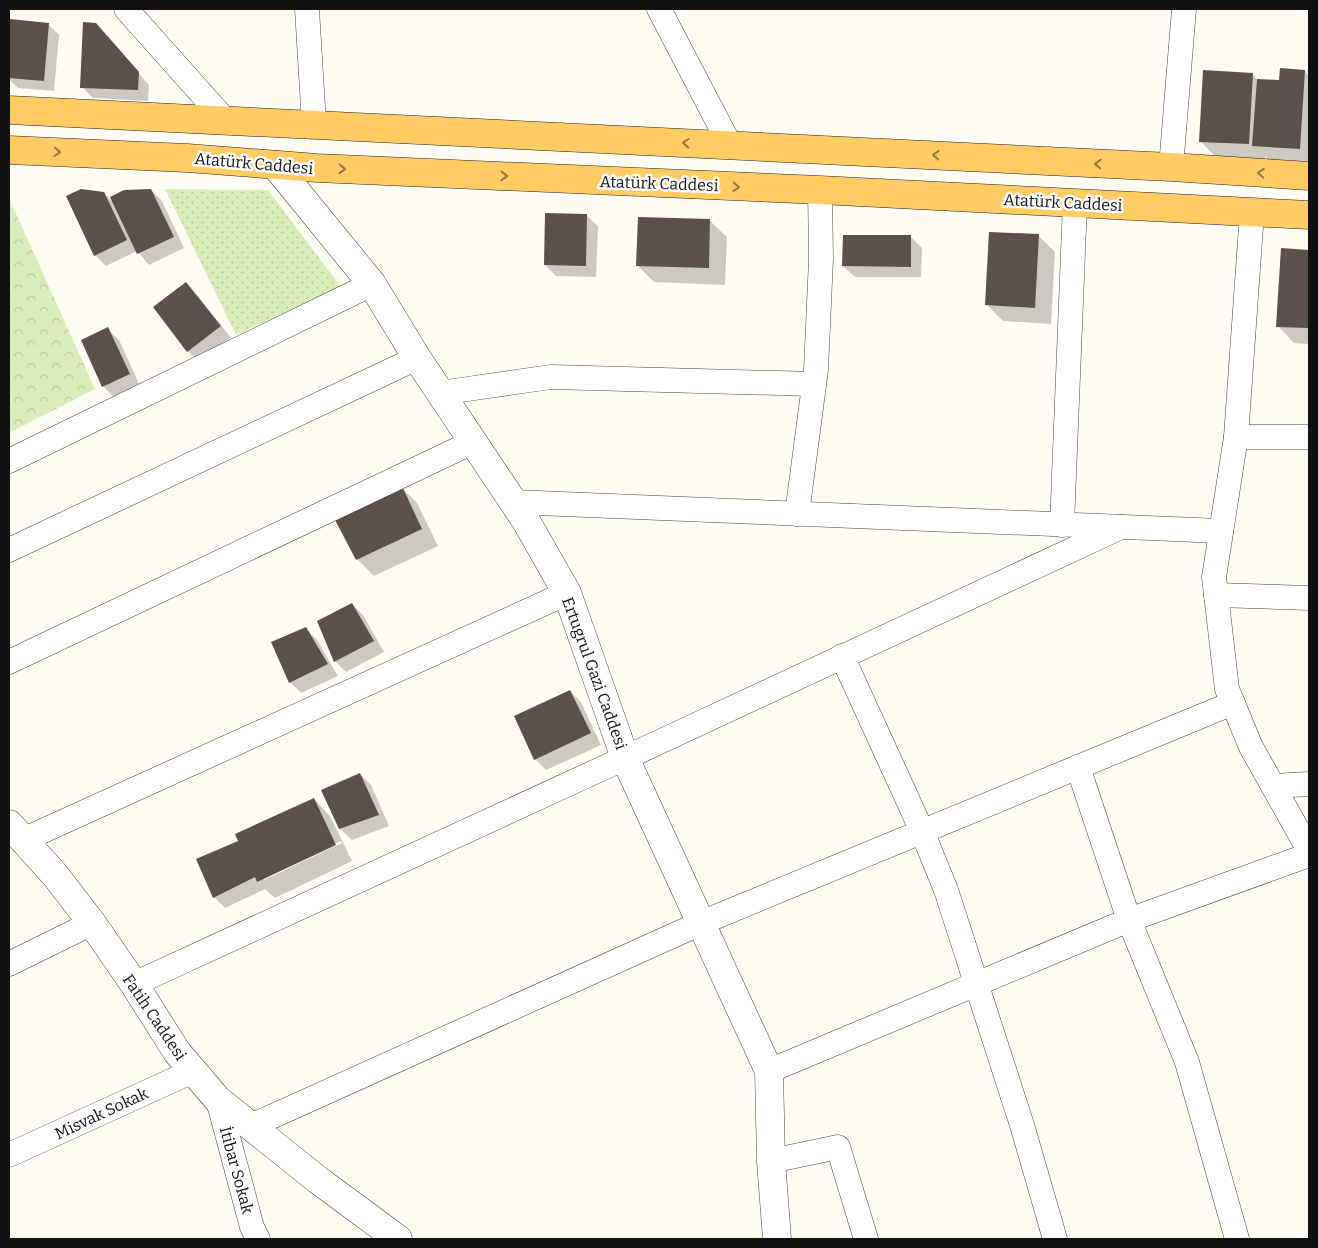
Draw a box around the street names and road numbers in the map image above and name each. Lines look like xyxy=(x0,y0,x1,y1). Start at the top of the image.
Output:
street label: Atatürk Caddesi xyxy=(194,149,314,178)
street label: Atatürk Caddesi xyxy=(599,172,719,195)
street label: Atatürk Caddesi xyxy=(1003,190,1123,215)
street label: Ertugrul Gazi Caddesi xyxy=(558,594,631,752)
street label: Fatih Caddesi xyxy=(119,971,191,1064)
street label: Misvak Sokak xyxy=(52,1084,151,1143)
street label: İtibar Sokak xyxy=(216,1124,257,1216)

